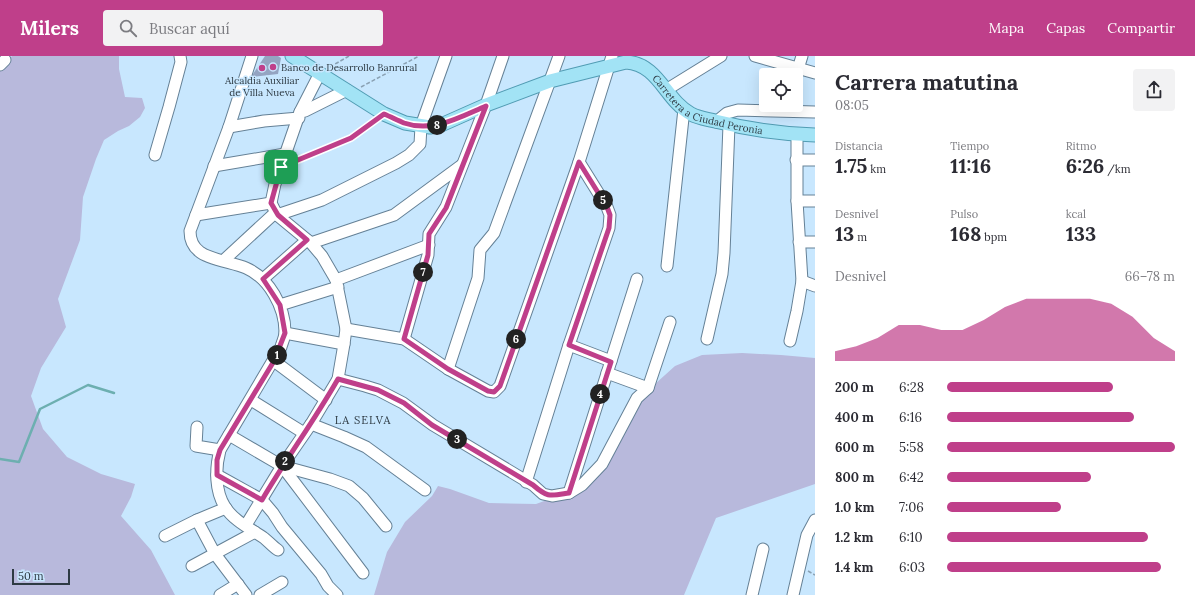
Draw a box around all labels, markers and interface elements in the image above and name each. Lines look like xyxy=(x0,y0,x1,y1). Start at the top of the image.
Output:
search box xyxy=(103,10,383,46)
text: Milers xyxy=(20,16,79,40)
icon: search xyxy=(117,17,139,39)
text: Buscar aquí xyxy=(149,19,230,38)
text: Mapa xyxy=(989,19,1024,37)
text: Capas xyxy=(1046,19,1085,37)
text: Compartir xyxy=(1107,19,1175,37)
place label: Banco de Desarrollo Banrural xyxy=(281,61,417,74)
marker: Banco de Desarrollo Banrural xyxy=(268,62,278,72)
marker: Alcaldia Auxiliar de Villa Nueva xyxy=(257,63,267,73)
map controls xyxy=(759,68,803,112)
button: locate xyxy=(759,68,803,112)
text: Carrera matutina xyxy=(835,68,1018,96)
button: share xyxy=(1133,69,1175,111)
street label: Carretera a Ciudad Peronia xyxy=(649,72,764,137)
place label: Alcaldia Auxiliar de Villa Nueva xyxy=(224,74,300,99)
text: 08:05 xyxy=(835,97,869,114)
pin: 8 xyxy=(427,115,447,135)
text: 8 xyxy=(434,118,440,132)
text: Distancia xyxy=(835,139,883,153)
text: Tiempo xyxy=(950,139,989,153)
text: Ritmo xyxy=(1066,139,1096,153)
pin xyxy=(264,150,298,184)
text: 1.75 xyxy=(835,153,867,178)
text: 11:16 xyxy=(950,153,991,178)
text: 6:26 xyxy=(1066,153,1104,178)
icon: arrive xyxy=(270,156,292,178)
text: km xyxy=(867,162,886,176)
text: /km xyxy=(1104,162,1131,176)
pin: 5 xyxy=(593,190,613,210)
text: 5 xyxy=(600,193,606,207)
text: Desnivel xyxy=(835,207,878,221)
text: Pulso xyxy=(950,207,978,221)
text: kcal xyxy=(1066,207,1086,221)
text: 13 xyxy=(835,221,854,246)
text: 168 xyxy=(950,221,981,246)
text: 133 xyxy=(1066,221,1096,246)
text: m xyxy=(854,230,867,244)
text: bpm xyxy=(981,230,1007,244)
pin: 7 xyxy=(413,262,433,282)
text: 7 xyxy=(420,265,426,279)
text: Desnivel xyxy=(835,268,886,285)
text: 66–78 m xyxy=(1125,268,1175,285)
pin: 6 xyxy=(506,329,526,349)
text: 6 xyxy=(513,332,519,346)
pin: 1 xyxy=(267,345,287,365)
text: 1 xyxy=(275,348,279,362)
text: 200 m xyxy=(835,379,874,396)
text: 6:28 xyxy=(899,379,924,396)
pin: 4 xyxy=(590,384,610,404)
text: 4 xyxy=(597,387,603,401)
text: 400 m xyxy=(835,409,874,426)
text: 6:16 xyxy=(899,409,922,426)
district label: LA SELVA xyxy=(335,413,391,427)
pin: 3 xyxy=(447,429,467,449)
text: 3 xyxy=(454,432,460,446)
text: 600 m xyxy=(835,439,874,456)
text: 5:58 xyxy=(899,439,924,456)
pin: 2 xyxy=(275,451,295,471)
text: 2 xyxy=(282,454,288,468)
text: 800 m xyxy=(835,469,874,486)
text: 6:42 xyxy=(899,469,924,486)
text: 1.0 km xyxy=(835,499,874,516)
text: 7:06 xyxy=(899,499,924,516)
text: 1.2 km xyxy=(835,529,873,546)
text: 6:10 xyxy=(899,529,923,546)
text: 1.4 km xyxy=(835,559,874,576)
text: 6:03 xyxy=(899,559,925,576)
scale bar xyxy=(12,567,70,586)
text: 50 m xyxy=(18,569,44,583)

